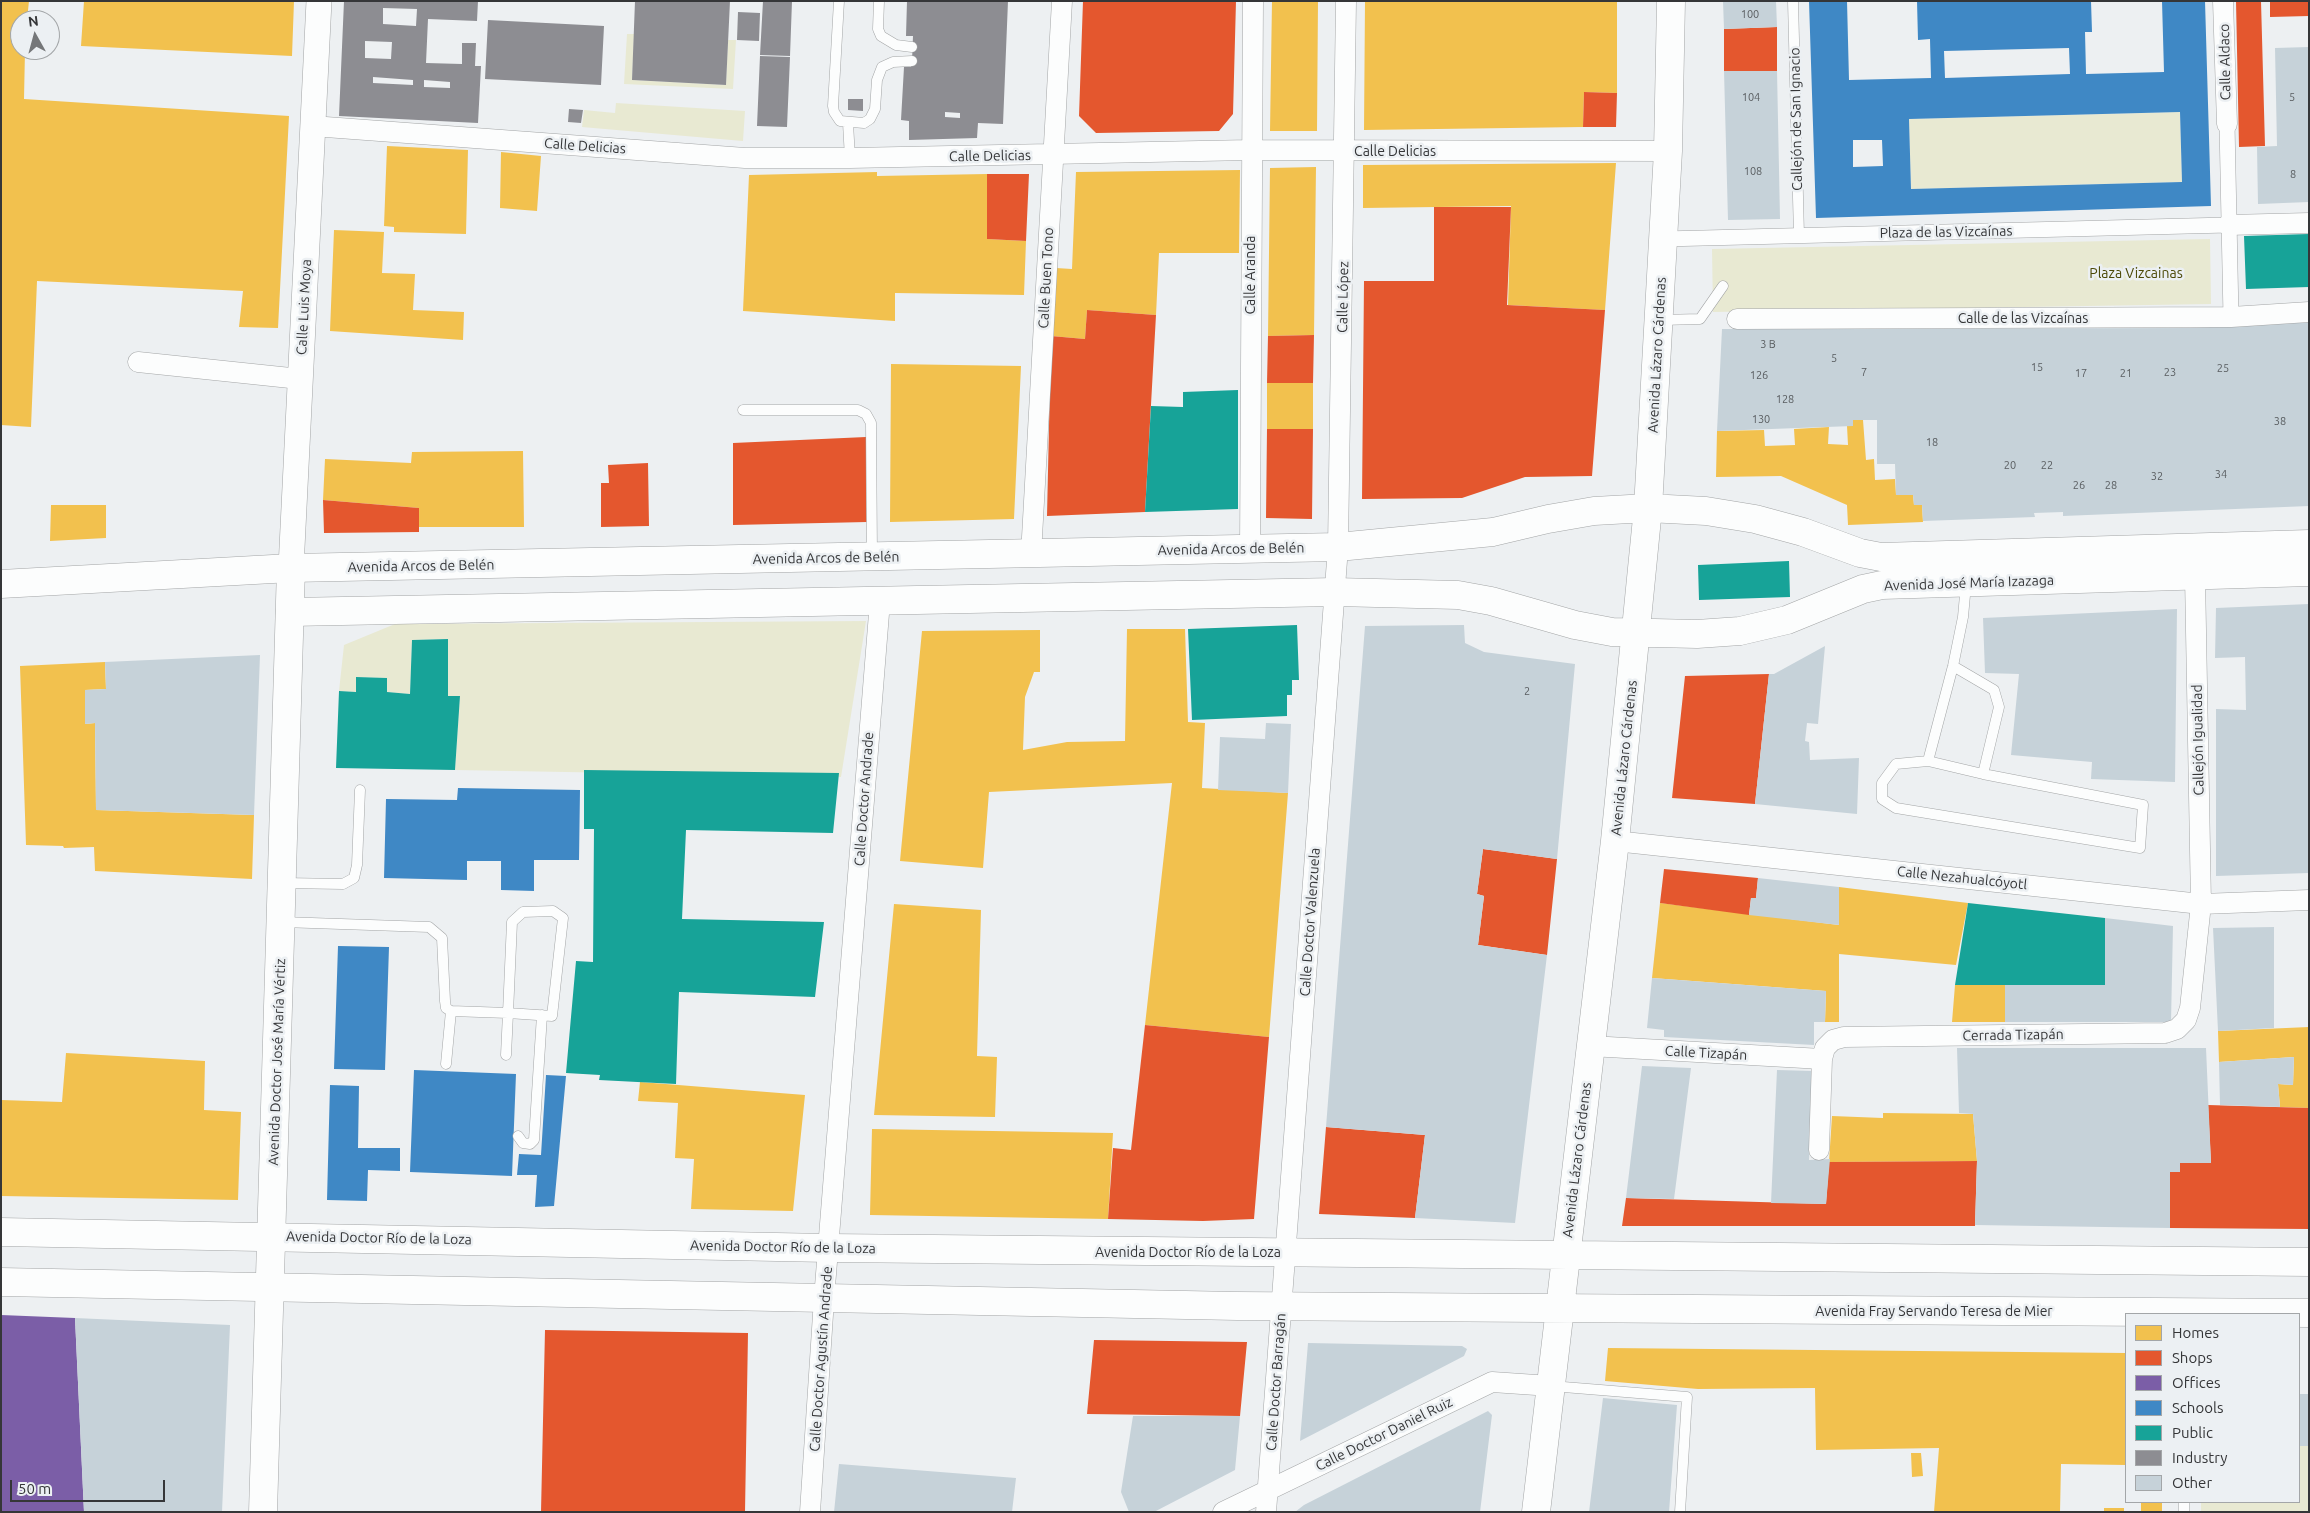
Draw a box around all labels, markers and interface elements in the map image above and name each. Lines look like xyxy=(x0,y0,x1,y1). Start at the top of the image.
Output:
house number: 100 xyxy=(1741,7,1759,21)
north arrow xyxy=(10,10,60,60)
text: N xyxy=(27,13,39,30)
street label: Calle Aldaco xyxy=(2216,23,2234,101)
street label: Callejón de San Ignacio xyxy=(1786,47,1806,191)
house number: 104 xyxy=(1742,90,1760,104)
house number: 5 xyxy=(2289,90,2295,104)
street label: Calle Delicias xyxy=(544,135,626,157)
street label: Calle Delicias xyxy=(1354,143,1436,159)
street label: Calle Delicias xyxy=(949,147,1031,165)
house number: 108 xyxy=(1744,164,1762,178)
house number: 8 xyxy=(2290,167,2296,181)
street label: Plaza de las Vizcaínas xyxy=(1879,222,2013,242)
street label: Calle Buen Tono xyxy=(1035,227,1057,329)
street label: Calle Aranda xyxy=(1242,235,1258,315)
street label: Calle Luis Moya xyxy=(293,259,315,355)
street label: Calle López xyxy=(1334,261,1352,333)
park label: Plaza Vizcainas xyxy=(2089,265,2183,281)
street label: Avenida Lázaro Cárdenas xyxy=(1645,276,1669,434)
street label: Calle de las Vizcaínas xyxy=(1958,310,2088,326)
house number: 3 B xyxy=(1760,337,1776,351)
house number: 5 xyxy=(1831,351,1837,365)
house number: 15 xyxy=(2031,360,2043,374)
house number: 25 xyxy=(2217,361,2229,375)
house number: 7 xyxy=(1861,365,1867,379)
house number: 23 xyxy=(2164,365,2176,379)
house number: 17 xyxy=(2075,366,2087,380)
house number: 21 xyxy=(2120,366,2132,380)
house number: 126 xyxy=(1750,368,1768,382)
house number: 128 xyxy=(1776,392,1794,406)
house number: 130 xyxy=(1752,412,1770,426)
house number: 38 xyxy=(2274,414,2286,428)
house number: 18 xyxy=(1926,435,1938,449)
house number: 20 xyxy=(2004,458,2016,472)
house number: 22 xyxy=(2041,458,2053,472)
house number: 34 xyxy=(2215,467,2227,481)
house number: 32 xyxy=(2151,469,2163,483)
house number: 26 xyxy=(2073,478,2085,492)
house number: 28 xyxy=(2105,478,2117,492)
street label: Avenida Arcos de Belén xyxy=(1157,539,1305,559)
street label: Avenida Arcos de Belén xyxy=(752,548,900,568)
street label: Avenida Arcos de Belén xyxy=(347,556,495,576)
street label: Avenida José María Izazaga xyxy=(1884,572,2054,594)
street label: Avenida Lázaro Cárdenas xyxy=(1607,679,1641,837)
house number: 2 xyxy=(1524,684,1530,698)
street label: Callejón Igualidad xyxy=(2189,684,2207,796)
street label: Calle Doctor Andrade xyxy=(851,731,877,867)
street label: Calle Doctor Valenzuela xyxy=(1296,847,1324,997)
street label: Calle Nezahualcóyotl xyxy=(1896,863,2028,893)
street label: Avenida Doctor José María Vértiz xyxy=(265,958,289,1166)
street label: Cerrada Tizapán xyxy=(1962,1026,2064,1044)
street label: Calle Tizapán xyxy=(1664,1042,1748,1064)
street label: Avenida Lázaro Cárdenas xyxy=(1559,1081,1595,1239)
street label: Avenida Doctor Río de la Loza xyxy=(286,1228,472,1248)
street label: Avenida Doctor Río de la Loza xyxy=(690,1237,876,1257)
street label: Avenida Doctor Río de la Loza xyxy=(1095,1244,1281,1260)
street label: Calle Doctor Agustín Andrade xyxy=(806,1266,836,1452)
street label: Avenida Fray Servando Teresa de Mier xyxy=(1815,1303,2053,1319)
street label: Calle Doctor Barragán xyxy=(1263,1313,1289,1451)
legend xyxy=(2125,1313,2300,1503)
text: Homes xyxy=(2172,1324,2219,1341)
text: Shops xyxy=(2172,1349,2213,1366)
text: Offices xyxy=(2172,1374,2220,1391)
street label: Calle Doctor Daniel Ruiz xyxy=(1313,1393,1455,1475)
text: Schools xyxy=(2172,1399,2223,1416)
text: Public xyxy=(2172,1424,2213,1441)
text: Industry xyxy=(2172,1449,2227,1466)
scale bar xyxy=(12,1470,168,1502)
text: Other xyxy=(2172,1474,2212,1491)
text: 50 m xyxy=(18,1480,51,1497)

